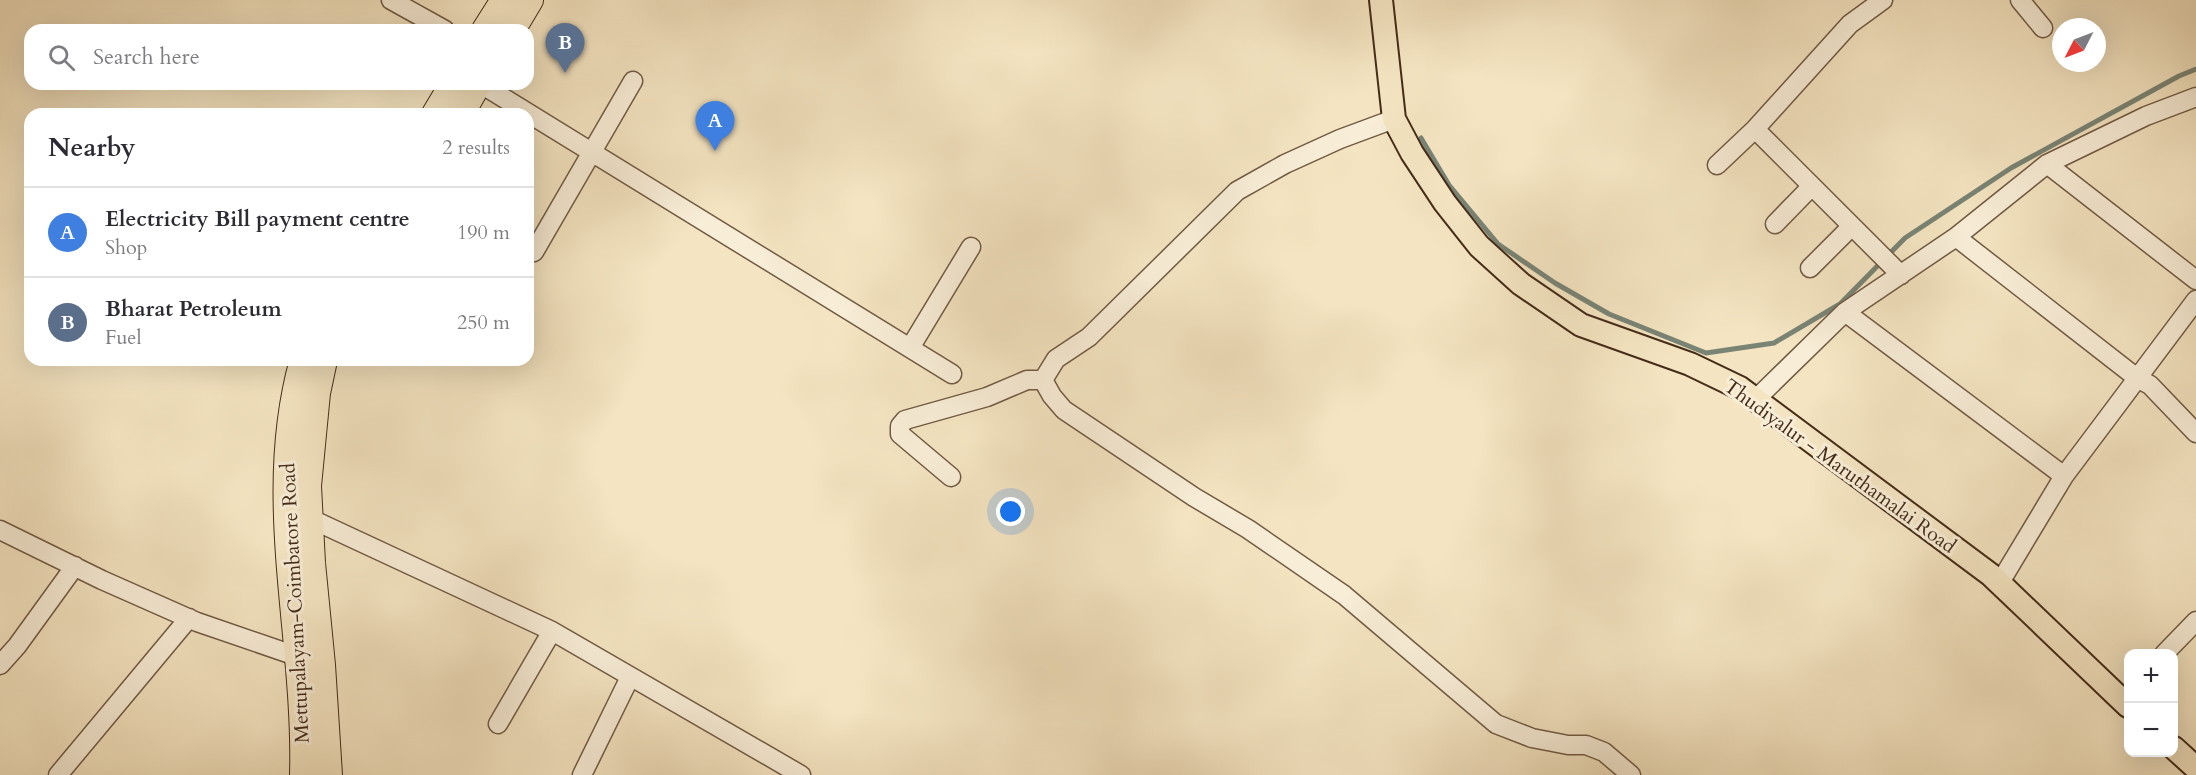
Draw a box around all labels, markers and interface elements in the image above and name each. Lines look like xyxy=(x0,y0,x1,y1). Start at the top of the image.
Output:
north arrow xyxy=(2052,18,2106,72)
pin: B xyxy=(546,23,584,73)
search box xyxy=(24,24,534,90)
icon: search xyxy=(45,41,78,74)
text: Search here xyxy=(93,42,200,72)
pin: A xyxy=(696,102,734,151)
text: Nearby xyxy=(48,130,136,165)
text: 2 results xyxy=(442,134,510,161)
text: Electricity Bill payment centre xyxy=(105,204,410,234)
text: A xyxy=(60,219,75,246)
text: 190 m xyxy=(457,219,510,246)
text: Shop xyxy=(105,234,147,261)
text: Bharat Petroleum xyxy=(105,294,282,324)
text: B xyxy=(60,309,75,336)
text: 250 m xyxy=(457,309,510,336)
text: Fuel xyxy=(105,324,142,351)
street label: Thudiyalur - Maruthamalai Road xyxy=(1718,372,1962,560)
street label: Mettupalayam-Coimbatore Road xyxy=(274,462,316,744)
your location xyxy=(996,497,1025,526)
map controls xyxy=(2124,649,2178,757)
button: + xyxy=(2124,649,2178,703)
button: − xyxy=(2124,703,2178,757)

